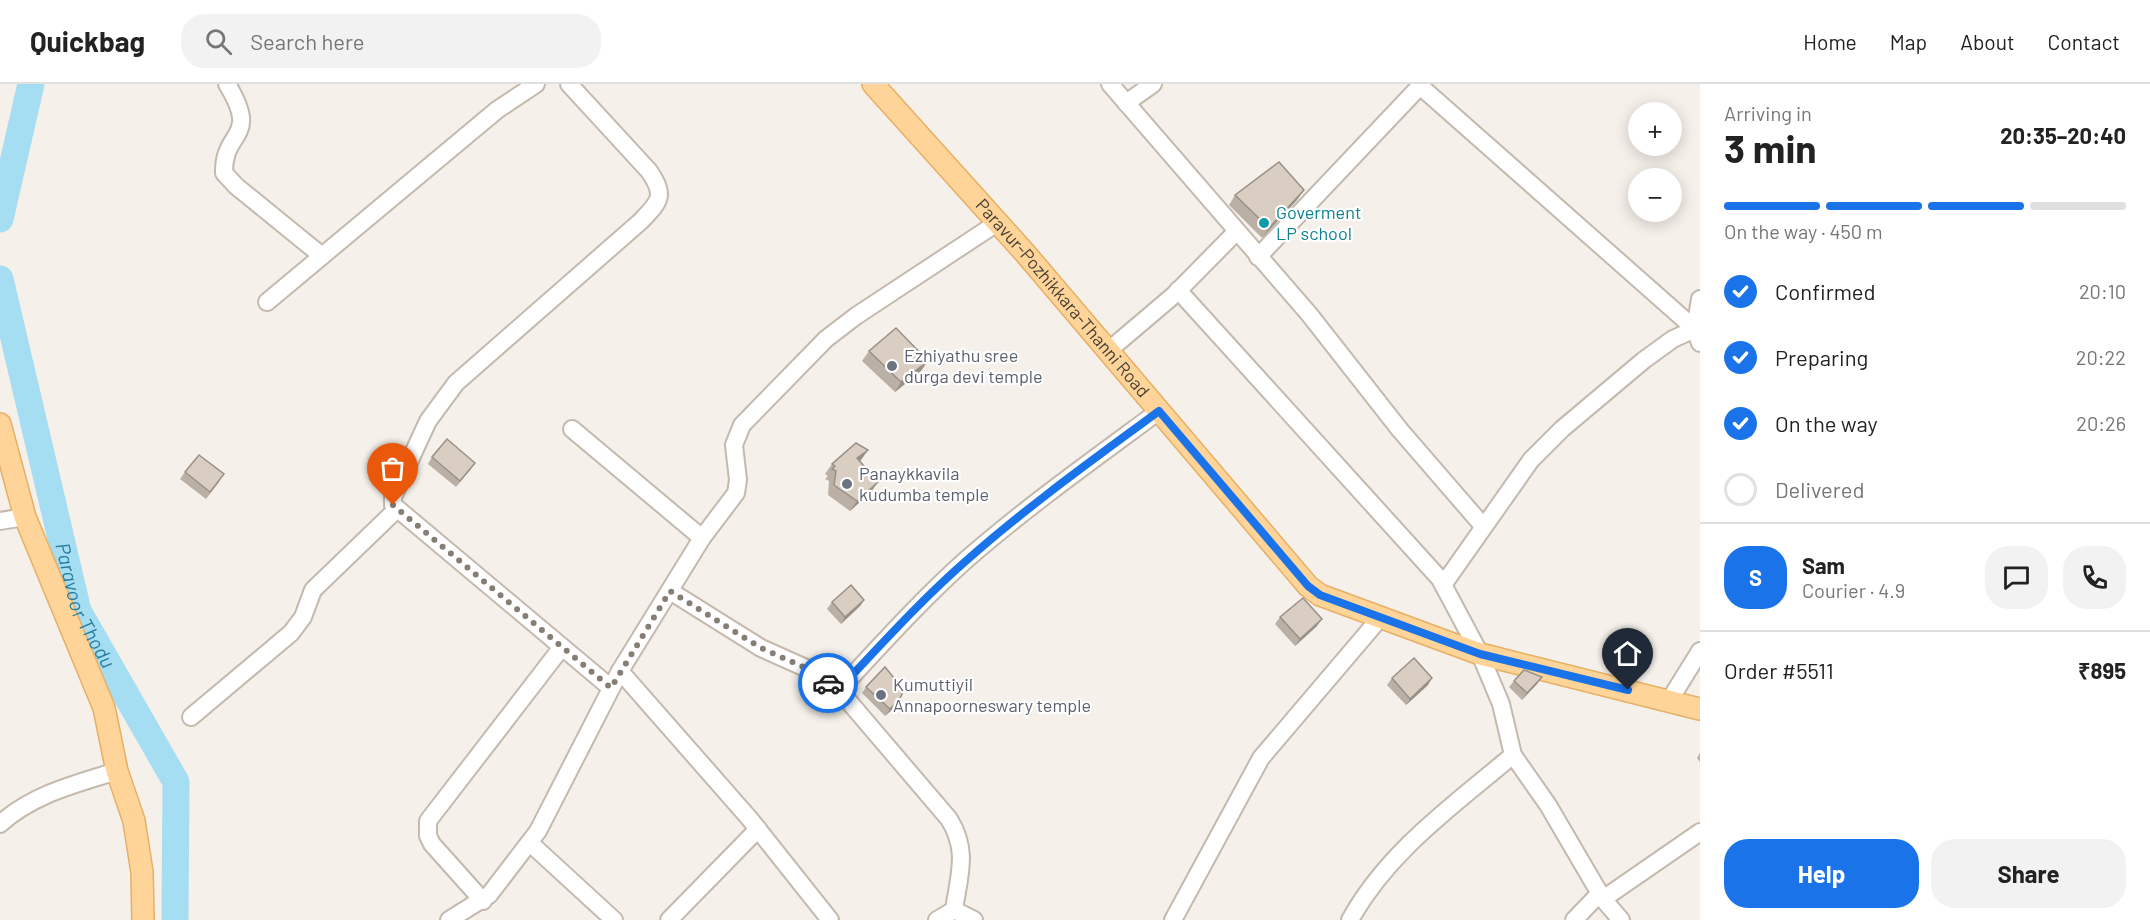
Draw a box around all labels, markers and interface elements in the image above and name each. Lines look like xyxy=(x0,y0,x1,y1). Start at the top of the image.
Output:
search box xyxy=(181,14,601,68)
text: Quickbag xyxy=(30,24,145,58)
icon: search xyxy=(202,25,235,58)
text: Search here xyxy=(250,28,365,54)
text: Home xyxy=(1803,29,1857,54)
text: Map xyxy=(1890,29,1927,54)
text: About xyxy=(1960,29,2015,54)
text: Contact xyxy=(2048,29,2120,54)
text: Arriving in xyxy=(1724,101,1812,125)
map controls xyxy=(1628,102,1682,222)
button: + xyxy=(1628,102,1682,156)
text: 20:35–20:40 xyxy=(2000,122,2126,148)
text: 3 min xyxy=(1724,124,1817,171)
button: − xyxy=(1628,168,1682,222)
street label: Paravur-Pozhikkara-Thanni Road xyxy=(971,194,1155,401)
place label: Goverment LP school xyxy=(1276,201,1361,244)
marker: Goverment LP school xyxy=(1257,216,1271,230)
text: On the way · 450 m xyxy=(1724,219,1883,243)
icon: check xyxy=(1724,275,1757,308)
text: Confirmed xyxy=(1775,278,1875,304)
text: 20:10 xyxy=(2079,279,2126,303)
icon: check xyxy=(1724,341,1757,374)
place label: Ezhiyathu sree durga devi temple xyxy=(904,344,1043,387)
text: Preparing xyxy=(1775,344,1868,370)
text: 20:22 xyxy=(2076,345,2126,369)
marker: Ezhiyathu sree durga devi temple xyxy=(885,359,899,373)
icon: check xyxy=(1724,407,1757,440)
text: On the way xyxy=(1775,410,1878,436)
text: 20:26 xyxy=(2076,411,2126,435)
pin xyxy=(367,443,418,505)
icon: bag xyxy=(376,452,409,485)
place label: Panaykkavila kudumba temple xyxy=(859,462,989,505)
text: Delivered xyxy=(1775,476,1864,502)
marker: Panaykkavila kudumba temple xyxy=(840,477,854,491)
water label: Paravoor Thodu xyxy=(51,540,121,672)
button: chat xyxy=(1985,546,2048,609)
button: phone xyxy=(2063,546,2126,609)
text: Sam xyxy=(1802,552,1845,578)
text: S xyxy=(1749,564,1762,590)
text: Courier · 4.9 xyxy=(1802,578,1905,602)
pin xyxy=(1602,628,1653,690)
icon: home xyxy=(1611,637,1644,670)
courier xyxy=(798,653,858,713)
text: Order #5511 xyxy=(1724,657,1834,683)
text: ₹895 xyxy=(2078,657,2126,683)
icon: car xyxy=(812,667,845,700)
place label: Kumuttiyil Annapoorneswary temple xyxy=(893,673,1091,716)
marker: Kumuttiyil Annapoorneswary temple xyxy=(874,688,888,702)
button: Help xyxy=(1724,839,1919,908)
button: Share xyxy=(1931,839,2126,908)

